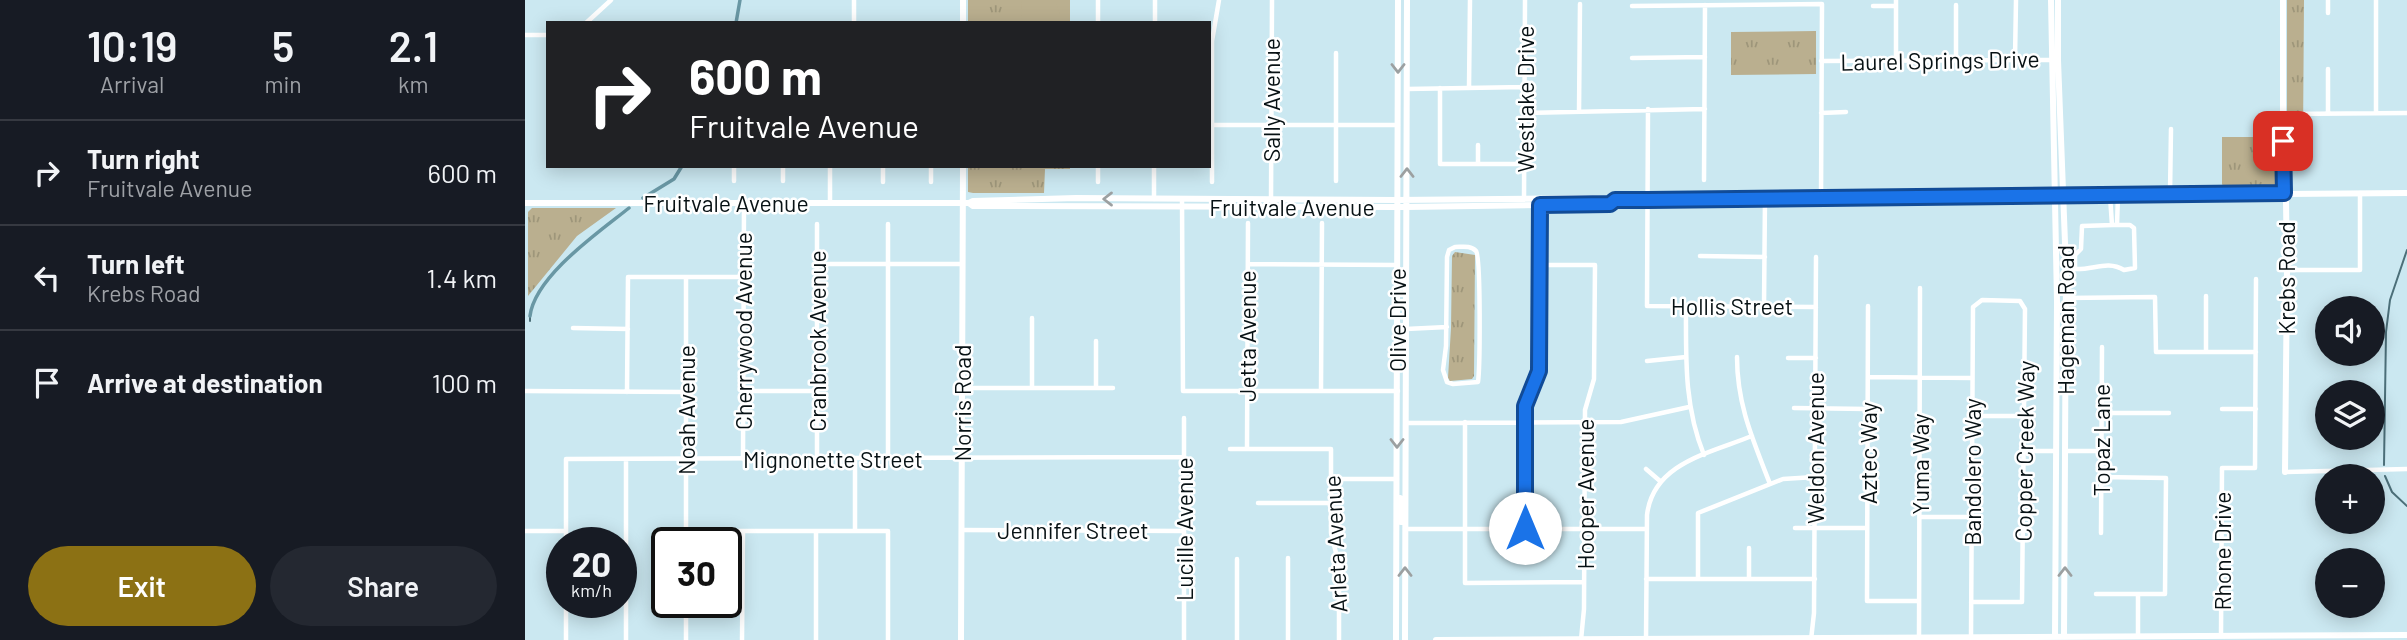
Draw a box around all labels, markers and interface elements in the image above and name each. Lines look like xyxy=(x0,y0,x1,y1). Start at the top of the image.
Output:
text: 10:19 xyxy=(87,20,177,70)
text: 5 xyxy=(272,20,294,70)
text: 2.1 xyxy=(389,20,438,70)
street label: Westlake Drive xyxy=(1511,26,1539,172)
street label: Sally Avenue xyxy=(1257,38,1285,162)
street label: Laurel Springs Drive xyxy=(1840,44,2040,76)
text: 600 m xyxy=(689,46,822,105)
icon: right xyxy=(574,49,665,140)
one-way arrow xyxy=(1390,63,1406,74)
text: Arrival xyxy=(100,70,164,98)
text: min xyxy=(264,70,302,98)
text: km xyxy=(398,70,429,98)
text: Fruitvale Avenue xyxy=(689,106,919,144)
pin xyxy=(2253,111,2313,171)
icon: arrive xyxy=(2264,122,2302,160)
text: Turn right xyxy=(87,143,200,174)
icon: right xyxy=(28,154,66,192)
text: 600 m xyxy=(428,157,497,188)
one-way arrow xyxy=(1399,167,1415,178)
text: Fruitvale Avenue xyxy=(87,174,252,202)
street label: Fruitvale Avenue xyxy=(643,189,809,217)
one-way arrow xyxy=(1103,191,1114,206)
street label: Fruitvale Avenue xyxy=(1209,193,1375,221)
street label: Krebs Road xyxy=(2272,221,2300,335)
street label: Cherrywood Avenue xyxy=(729,232,757,430)
street label: Hageman Road xyxy=(2051,245,2079,395)
text: Turn left xyxy=(87,248,185,279)
street label: Cranbrook Avenue xyxy=(803,250,831,432)
icon: left xyxy=(28,259,66,297)
text: 1.4 km xyxy=(427,262,497,293)
street label: Olive Drive xyxy=(1383,268,1411,372)
street label: Jetta Avenue xyxy=(1233,270,1261,402)
text: Krebs Road xyxy=(87,279,201,307)
street label: Hollis Street xyxy=(1671,292,1793,320)
map controls xyxy=(2315,296,2385,618)
button: sound xyxy=(2315,296,2385,366)
street label: Norris Road xyxy=(948,344,976,462)
street label: Noah Avenue xyxy=(672,345,700,475)
street label: Copper Creek Way xyxy=(2008,360,2040,542)
icon: arrive xyxy=(28,364,66,402)
text: Arrive at destination xyxy=(87,367,323,398)
text: 100 m xyxy=(432,367,497,398)
street label: Weldon Avenue xyxy=(1801,372,1829,524)
button: layers xyxy=(2315,380,2385,450)
street label: Topaz Lane xyxy=(2087,384,2115,496)
street label: Bandolero Way xyxy=(1958,398,1986,546)
street label: Aztec Way xyxy=(1854,401,1882,504)
street label: Yuma Way xyxy=(1906,413,1934,515)
street label: Hooper Avenue xyxy=(1571,419,1599,569)
one-way arrow xyxy=(1389,438,1405,448)
street label: Mignonette Street xyxy=(743,445,923,473)
street label: Lucille Avenue xyxy=(1170,457,1198,601)
button: + xyxy=(2315,464,2385,534)
street label: Arleta Avenue xyxy=(1317,475,1353,613)
position arrow xyxy=(1488,491,1562,565)
street label: Rhone Drive xyxy=(2208,491,2236,611)
street label: Jennifer Street xyxy=(997,516,1149,544)
speed limit sign: 30 xyxy=(651,527,742,618)
text: 20 xyxy=(572,542,611,584)
button: Exit xyxy=(28,546,256,626)
button: Share xyxy=(270,546,497,626)
button: − xyxy=(2315,548,2385,618)
one-way arrow xyxy=(1397,566,1413,577)
one-way arrow xyxy=(2057,566,2073,577)
text: km/h xyxy=(571,579,612,601)

